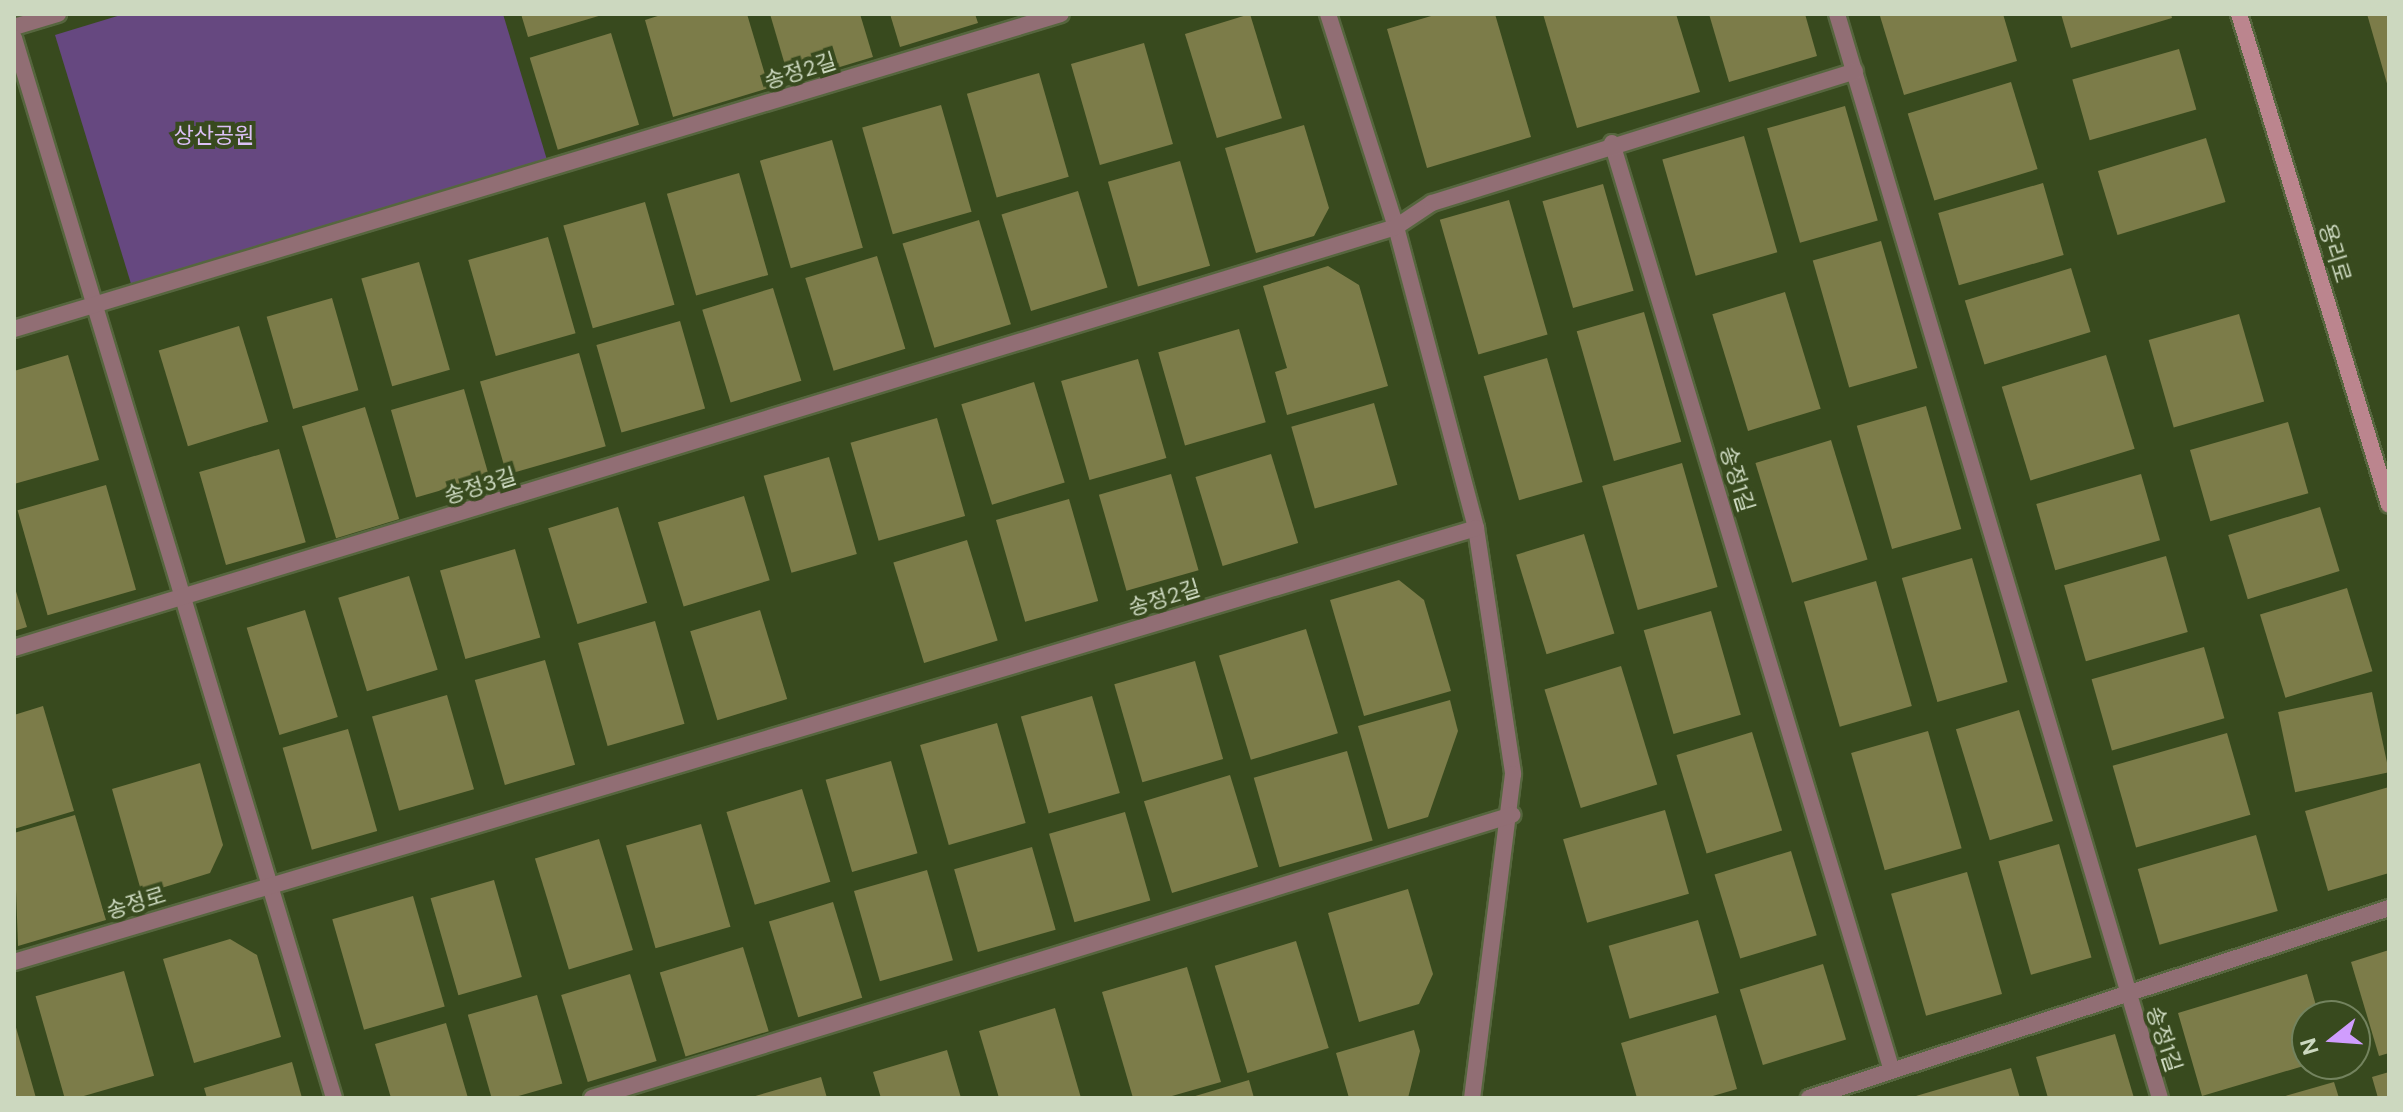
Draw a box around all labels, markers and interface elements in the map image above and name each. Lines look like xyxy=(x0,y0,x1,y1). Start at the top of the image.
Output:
street label: 송정2길 xyxy=(761,48,839,94)
park label: 상산공원 xyxy=(174,123,254,149)
street label: 용리로 xyxy=(2314,220,2356,286)
street label: 송정1길 xyxy=(1714,443,1760,515)
street label: 송정3길 xyxy=(441,463,519,509)
street label: 송정2길 xyxy=(1125,575,1203,621)
street label: 송정로 xyxy=(103,882,169,924)
north arrow xyxy=(2291,1000,2371,1080)
street label: 송정1길 xyxy=(2141,1003,2187,1075)
text: N xyxy=(2293,1035,2326,1058)

